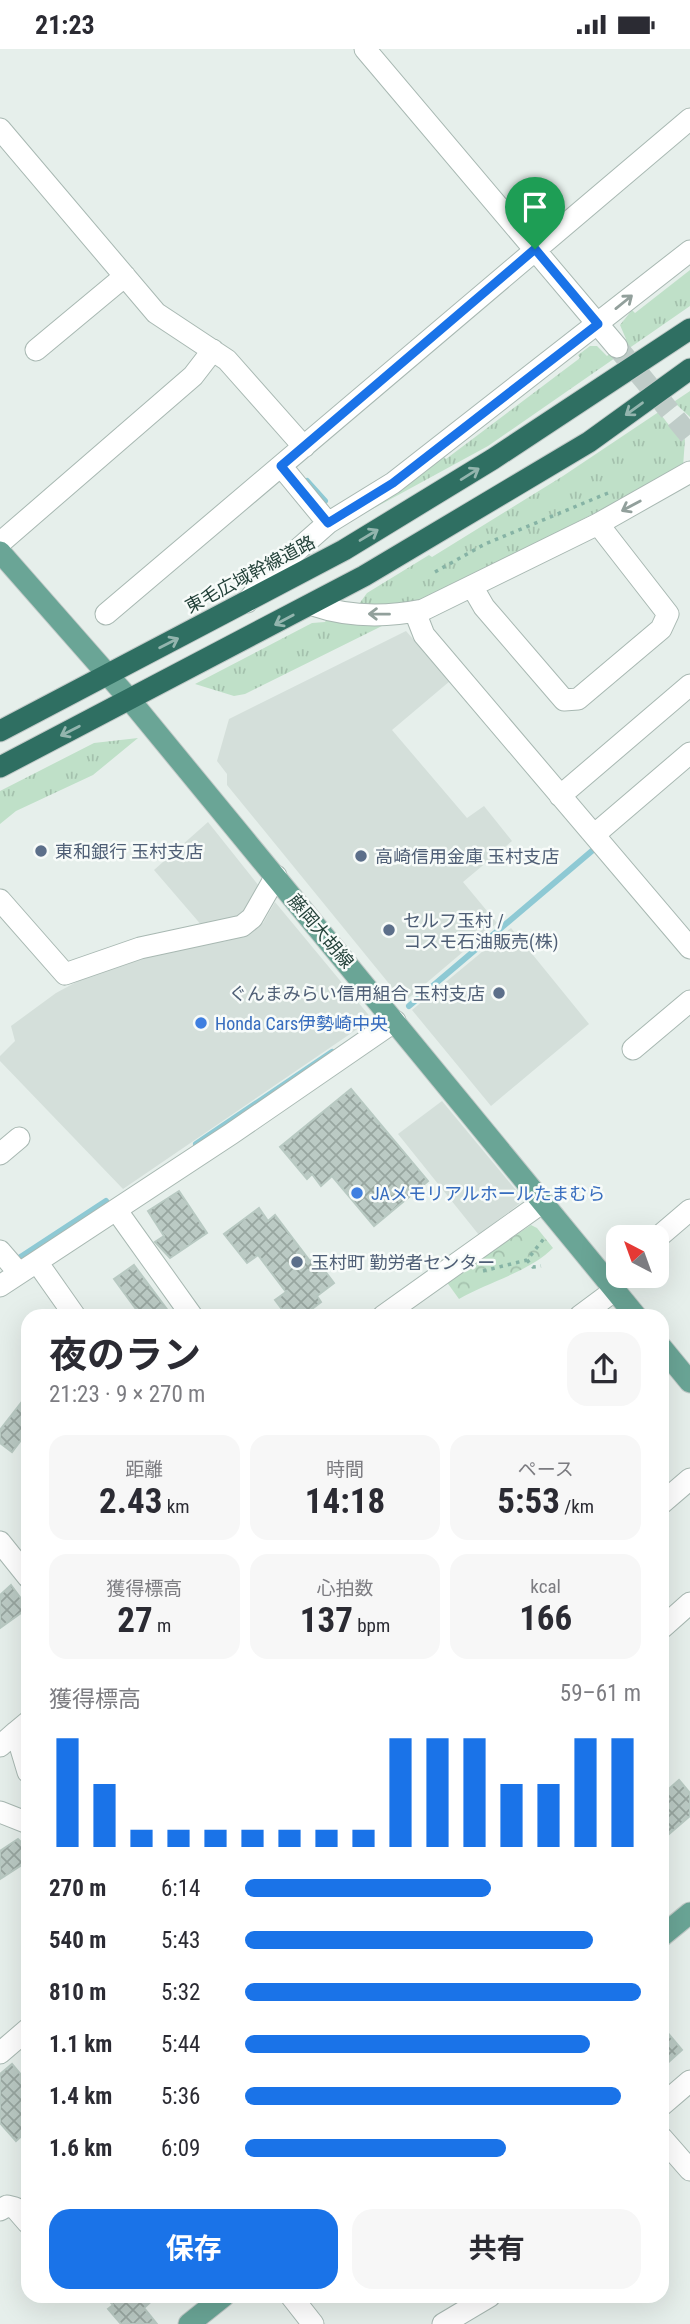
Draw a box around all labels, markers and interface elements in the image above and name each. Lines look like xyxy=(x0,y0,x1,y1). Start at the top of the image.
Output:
text: 21:23 xyxy=(35,10,95,40)
pin xyxy=(505,177,565,249)
icon: arrive xyxy=(516,188,554,226)
one-way arrow xyxy=(614,295,632,310)
one-way arrow xyxy=(625,401,644,416)
one-way arrow xyxy=(460,466,480,480)
one-way arrow xyxy=(621,500,642,514)
one-way arrow xyxy=(359,528,379,542)
street label: 東毛広域幹線道路 xyxy=(181,531,319,617)
one-way arrow xyxy=(368,607,391,621)
one-way arrow xyxy=(275,613,295,627)
one-way arrow xyxy=(158,636,179,650)
one-way arrow xyxy=(60,724,80,738)
place label: 東和銀行 玉村支店 xyxy=(55,841,203,862)
marker: 東和銀行 玉村支店 xyxy=(33,843,49,859)
place label: 高崎信用金庫 玉村支店 xyxy=(375,846,559,867)
marker: 高崎信用金庫 玉村支店 xyxy=(353,848,369,864)
street label: 藤岡大胡線 xyxy=(284,890,358,972)
place label: セルフ玉村 / コスモ石油販売(株) xyxy=(403,910,558,953)
marker: セルフ玉村 / コスモ石油販売(株) xyxy=(381,922,397,938)
place label: ぐんまみらい信用組合 玉村支店 xyxy=(229,983,485,1004)
marker: ぐんまみらい信用組合 玉村支店 xyxy=(491,985,507,1001)
place label: Honda Cars伊勢崎中央 xyxy=(215,1013,388,1034)
marker: Honda Cars伊勢崎中央 xyxy=(193,1015,209,1031)
place label: JAメモリアルホールたまむら xyxy=(371,1183,605,1204)
marker: JAメモリアルホールたまむら xyxy=(349,1185,365,1201)
north arrow xyxy=(606,1225,668,1288)
map controls xyxy=(606,1225,669,1288)
place label: 玉村町 勤労者センター xyxy=(311,1252,495,1273)
marker: 玉村町 勤労者センター xyxy=(289,1254,305,1270)
button: share xyxy=(567,1332,641,1406)
text: 夜のラン xyxy=(49,1333,201,1377)
text: 21:23 · 9 × 270 m xyxy=(49,1381,205,1408)
text: 距離 xyxy=(125,1458,163,1481)
text: 時間 xyxy=(326,1458,364,1481)
text: ペース xyxy=(518,1458,574,1481)
text: 2.43 xyxy=(99,1481,162,1522)
text: 14:18 xyxy=(305,1481,385,1522)
text: 5:53 xyxy=(497,1481,560,1522)
text: km xyxy=(162,1495,190,1518)
text: /km xyxy=(560,1495,594,1518)
text: kcal xyxy=(530,1575,561,1598)
text: 獲得標高 xyxy=(106,1577,182,1600)
text: 心拍数 xyxy=(316,1577,374,1600)
text: 166 xyxy=(519,1598,572,1639)
text: 27 xyxy=(117,1600,153,1641)
text: 137 xyxy=(300,1600,353,1641)
text: m xyxy=(153,1614,171,1637)
text: bpm xyxy=(353,1614,390,1637)
text: 59–61 m xyxy=(560,1680,641,1707)
text: 獲得標高 xyxy=(49,1686,141,1713)
text: 270 m xyxy=(49,1875,106,1902)
text: 6:14 xyxy=(161,1875,200,1902)
text: 540 m xyxy=(49,1927,106,1954)
text: 5:43 xyxy=(161,1927,200,1954)
text: 810 m xyxy=(49,1979,106,2006)
text: 5:32 xyxy=(161,1979,200,2006)
text: 1.1 km xyxy=(49,2031,112,2058)
text: 5:44 xyxy=(161,2031,200,2058)
text: 1.4 km xyxy=(49,2083,112,2110)
text: 5:36 xyxy=(161,2083,200,2110)
text: 1.6 km xyxy=(49,2135,112,2162)
text: 6:09 xyxy=(161,2135,200,2162)
button: 保存 xyxy=(49,2209,338,2289)
button: 共有 xyxy=(352,2209,641,2289)

